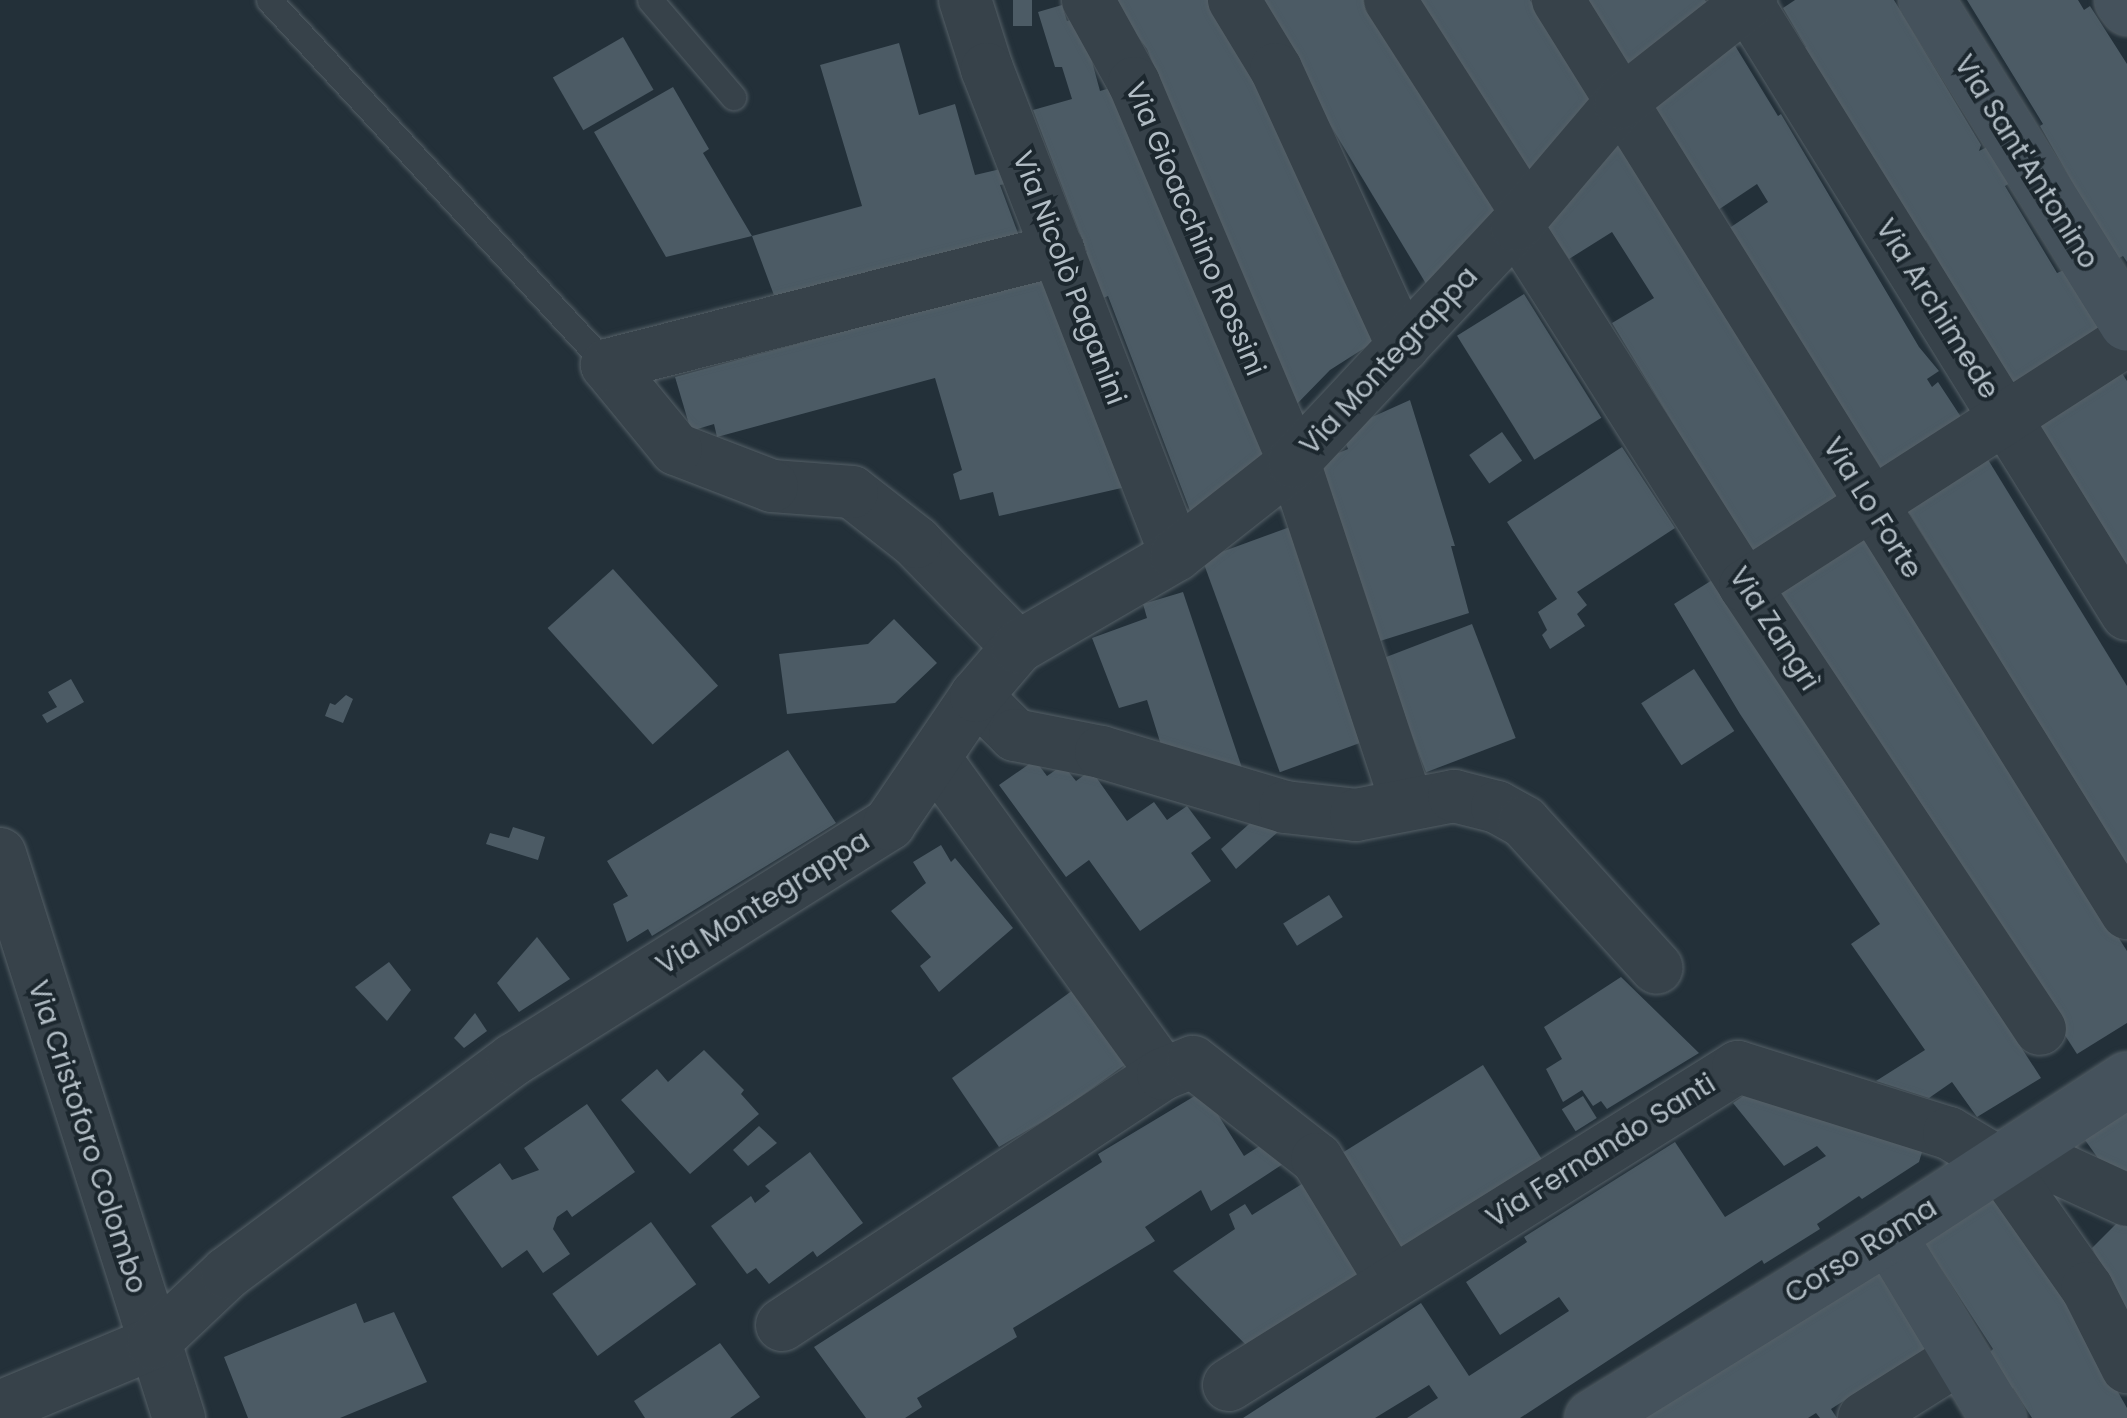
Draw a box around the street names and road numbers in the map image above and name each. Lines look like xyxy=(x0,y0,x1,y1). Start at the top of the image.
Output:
street label: Via Sant'Antonino xyxy=(1947,49,2105,275)
street label: Via Gioacchino Rossini xyxy=(1118,77,1272,381)
street label: Via Nicolò Paganini xyxy=(1005,147,1133,409)
street label: Via Archimede xyxy=(1868,213,2006,405)
street label: Via Montegrappa xyxy=(1293,260,1485,462)
street label: Via Lo Forte xyxy=(1815,431,1929,585)
street label: Via Zangrì xyxy=(1722,561,1826,697)
street label: Via Montegrappa xyxy=(650,824,876,982)
street label: Via Cristoforo Colombo xyxy=(21,976,153,1298)
street label: Via Fernando Santi xyxy=(1480,1067,1722,1235)
street label: Corso Roma xyxy=(1779,1191,1943,1311)

